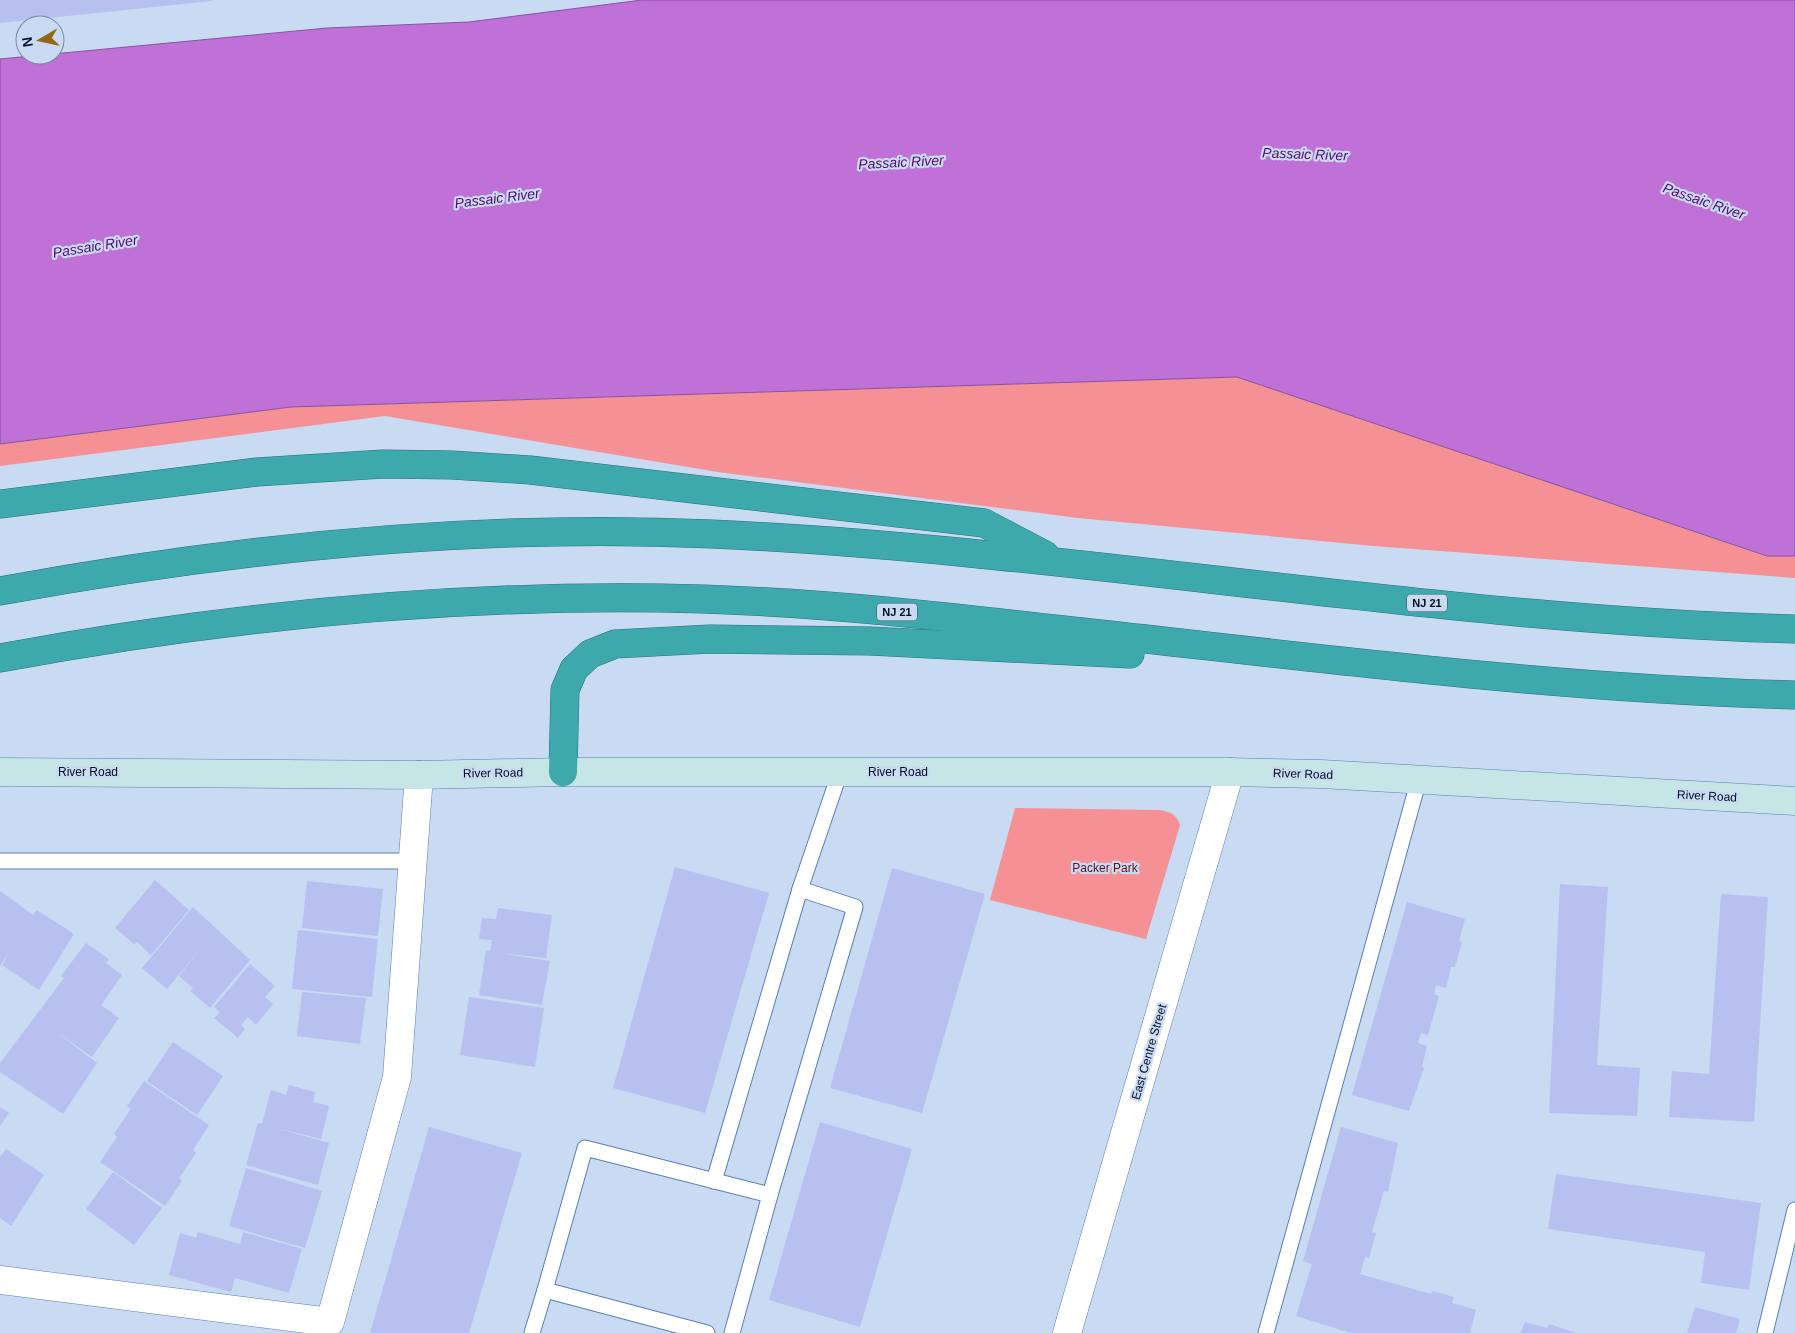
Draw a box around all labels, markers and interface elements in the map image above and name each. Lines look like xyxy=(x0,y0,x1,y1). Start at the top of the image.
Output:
north arrow xyxy=(15,15,65,65)
text: N xyxy=(18,36,36,48)
water label: Passaic River xyxy=(1262,145,1349,164)
water label: Passaic River xyxy=(858,152,945,172)
water label: Passaic River xyxy=(1661,180,1748,223)
water label: Passaic River xyxy=(454,185,542,211)
water label: Passaic River xyxy=(51,231,140,261)
road number: NJ 21 xyxy=(1407,594,1447,612)
road number: NJ 21 xyxy=(877,604,917,620)
street label: River Road xyxy=(58,765,118,779)
street label: River Road xyxy=(463,765,523,781)
street label: River Road xyxy=(868,765,928,779)
street label: River Road xyxy=(1273,766,1333,782)
street label: River Road xyxy=(1677,787,1737,805)
park label: Packer Park xyxy=(1072,861,1139,875)
street label: East Centre Street xyxy=(1129,1002,1170,1101)

